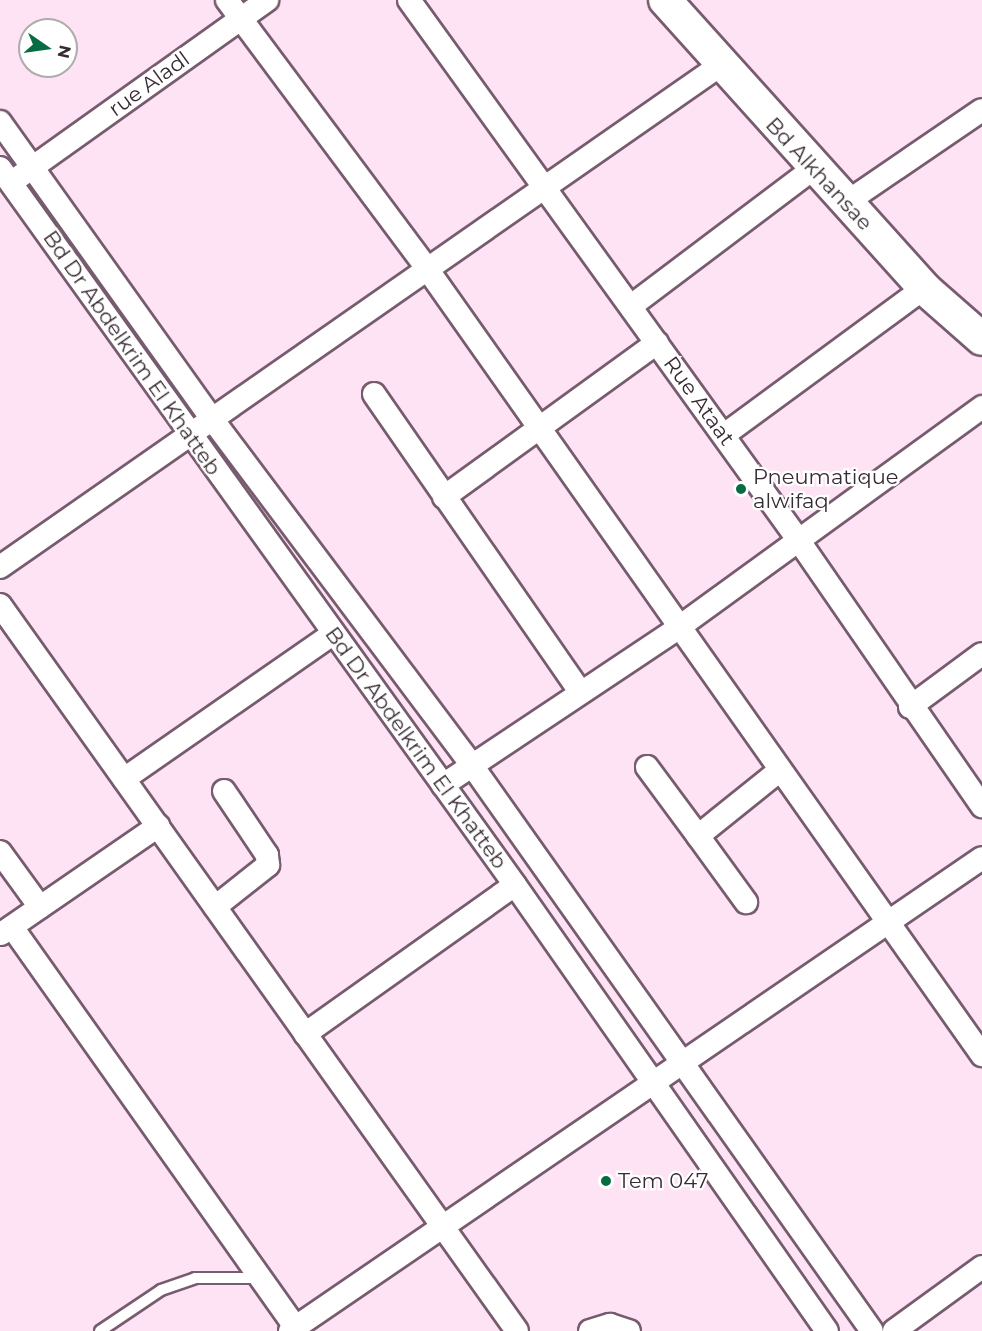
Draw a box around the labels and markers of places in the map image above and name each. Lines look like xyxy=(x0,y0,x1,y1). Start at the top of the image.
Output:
place label: Pneumatique alwifaq xyxy=(753,464,898,514)
marker: Pneumatique alwifaq xyxy=(734,482,748,496)
place label: Tem 047 xyxy=(618,1168,708,1194)
marker: Tem 047 xyxy=(599,1174,613,1188)

